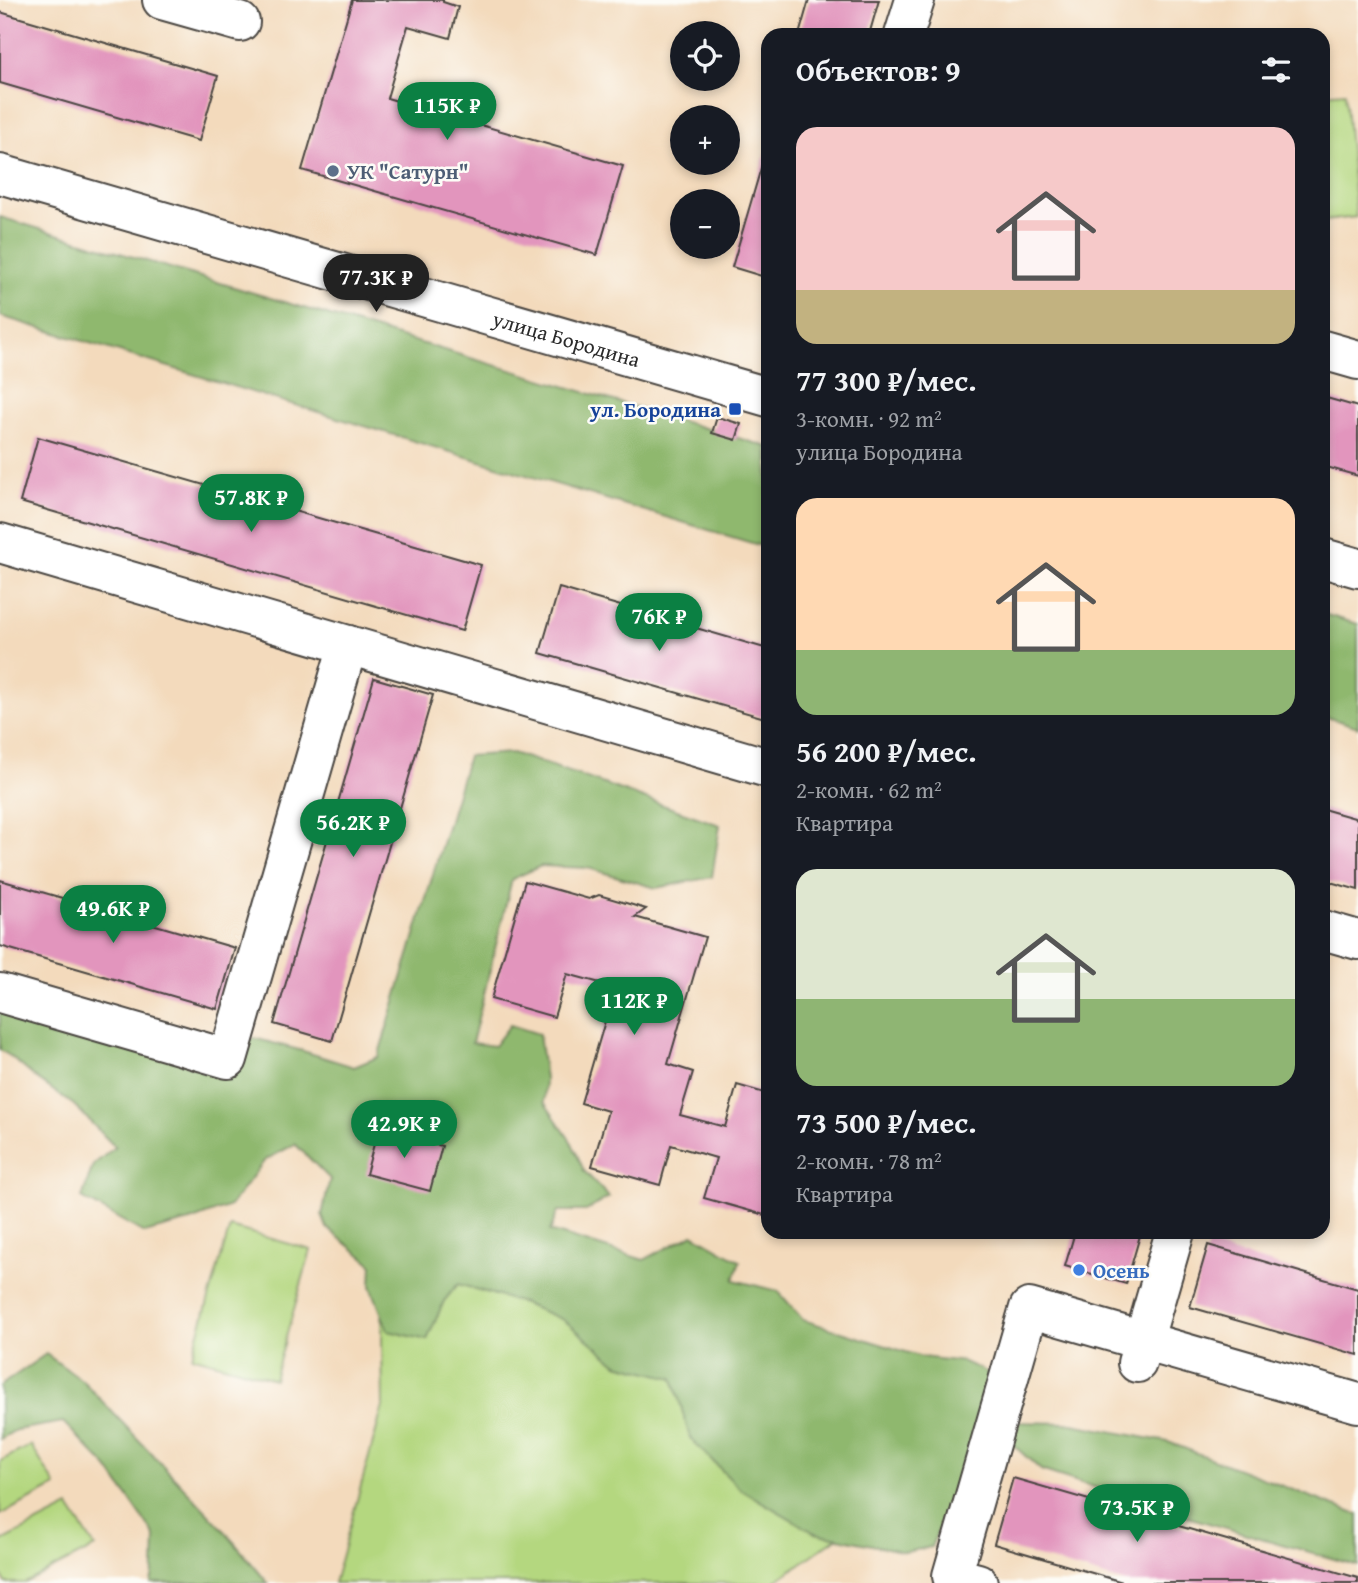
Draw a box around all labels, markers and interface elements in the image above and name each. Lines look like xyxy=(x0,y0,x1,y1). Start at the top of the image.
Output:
map controls xyxy=(670,21,740,259)
button: locate xyxy=(670,21,740,91)
text: Объектов: 9 xyxy=(796,48,960,92)
icon: filters xyxy=(1257,51,1295,89)
pin: 115K ₽ xyxy=(390,82,504,142)
text: 115K ₽ xyxy=(413,88,481,121)
button: + xyxy=(670,105,740,175)
place label: УК "Сатурн" xyxy=(347,156,469,187)
marker: УК "Сатурн" xyxy=(325,163,341,179)
icon: home xyxy=(983,173,1109,299)
button: − xyxy=(670,189,740,259)
pin: 77.3K ₽ xyxy=(311,254,441,314)
text: 77.3K ₽ xyxy=(339,260,413,293)
street label: улица Бородина xyxy=(488,302,644,375)
text: 77 300 ₽/мес. xyxy=(796,358,977,402)
place label: ул. Бородина xyxy=(589,394,721,425)
marker: ул. Бородина xyxy=(727,401,743,417)
text: 3-комн. · 92 m² xyxy=(796,402,942,435)
text: улица Бородина xyxy=(796,435,963,468)
pin: 57.8K ₽ xyxy=(186,475,316,534)
text: 57.8K ₽ xyxy=(214,480,288,513)
icon: home xyxy=(983,544,1109,670)
pin: 76K ₽ xyxy=(610,594,708,653)
text: 76K ₽ xyxy=(631,599,687,632)
text: 56 200 ₽/мес. xyxy=(796,729,977,773)
text: 2-комн. · 62 m² xyxy=(796,773,942,806)
pin: 56.2K ₽ xyxy=(288,800,418,859)
text: 56.2K ₽ xyxy=(316,805,390,838)
text: Квартира xyxy=(796,806,893,839)
pin: 49.6K ₽ xyxy=(48,886,178,945)
text: 49.6K ₽ xyxy=(76,891,150,924)
icon: home xyxy=(983,915,1109,1041)
pin: 112K ₽ xyxy=(577,978,691,1037)
text: 112K ₽ xyxy=(600,983,668,1016)
pin: 42.9K ₽ xyxy=(339,1100,469,1160)
text: 73 500 ₽/мес. xyxy=(796,1100,977,1144)
text: 42.9K ₽ xyxy=(367,1106,441,1139)
text: 2-комн. · 78 m² xyxy=(796,1144,942,1177)
text: Квартира xyxy=(796,1177,893,1210)
place label: Осень xyxy=(1093,1255,1150,1286)
marker: Осень xyxy=(1071,1262,1087,1278)
pin: 73.5K ₽ xyxy=(1072,1484,1202,1544)
text: 73.5K ₽ xyxy=(1100,1490,1174,1523)

